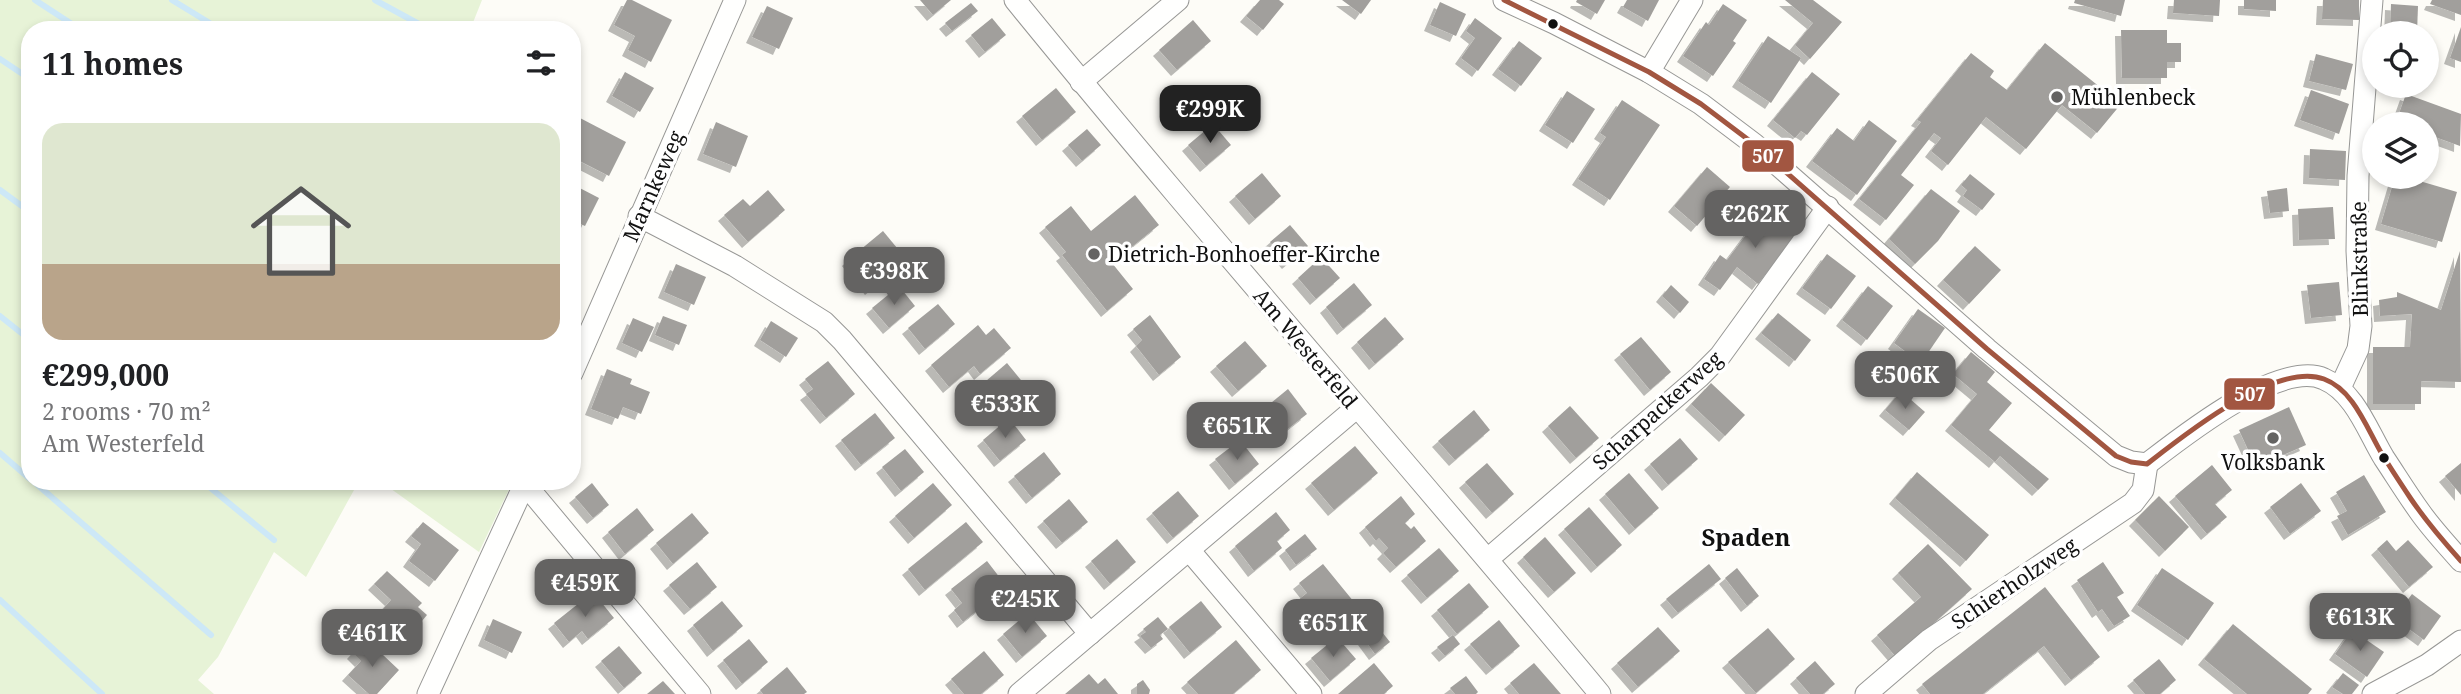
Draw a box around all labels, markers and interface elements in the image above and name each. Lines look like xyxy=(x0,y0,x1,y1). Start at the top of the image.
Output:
unlabelled marker xyxy=(1546,17,1560,31)
map controls xyxy=(2362,21,2439,189)
button: locate xyxy=(2362,21,2439,98)
text: 11 homes xyxy=(42,43,183,84)
icon: filters xyxy=(522,44,560,82)
place label: Mühlenbeck xyxy=(2071,83,2196,111)
pin: €299K xyxy=(1161,86,1259,145)
marker: Mühlenbeck xyxy=(2049,89,2065,105)
text: €299K xyxy=(1176,92,1244,124)
button: layers xyxy=(2362,112,2439,189)
street label: Marnkeweg xyxy=(616,125,690,246)
line badge: 507 xyxy=(1741,139,1795,173)
text: 507 xyxy=(1752,143,1784,169)
icon: home xyxy=(238,168,364,294)
pin: €262K xyxy=(1706,190,1804,250)
text: €262K xyxy=(1721,197,1789,229)
street label: Blinkstraße xyxy=(2344,201,2374,317)
place label: Dietrich-Bonhoeffer-Kirche xyxy=(1108,240,1380,268)
marker: Dietrich-Bonhoeffer-Kirche xyxy=(1086,246,1102,262)
pin: €398K xyxy=(845,247,943,307)
text: €398K xyxy=(860,254,928,286)
street label: Am Westerfeld xyxy=(1248,282,1365,414)
street label: Scharpackerweg xyxy=(1586,344,1728,476)
pin: €506K xyxy=(1856,352,1954,411)
text: €299,000 xyxy=(42,354,169,395)
text: €506K xyxy=(1871,358,1939,390)
line badge: 507 xyxy=(2223,377,2276,411)
pin: €533K xyxy=(956,380,1054,440)
text: 507 xyxy=(2234,381,2266,407)
text: €533K xyxy=(971,387,1039,419)
text: 2 rooms · 70 m² xyxy=(42,395,211,427)
pin: €651K xyxy=(1188,402,1286,462)
text: €651K xyxy=(1203,409,1271,441)
text: Am Westerfeld xyxy=(42,427,205,459)
marker: Volksbank xyxy=(2265,430,2281,446)
place label: Volksbank xyxy=(2221,448,2326,476)
unlabelled marker xyxy=(2377,451,2391,465)
district label: Spaden xyxy=(1701,520,1791,553)
street label: Schierholzweg xyxy=(1946,530,2083,636)
pin: €459K xyxy=(536,560,634,619)
text: €459K xyxy=(551,566,619,598)
pin: €245K xyxy=(976,576,1074,635)
text: €245K xyxy=(991,582,1059,614)
pin: €613K xyxy=(2311,594,2409,653)
pin: €651K xyxy=(1284,600,1382,659)
text: €613K xyxy=(2326,600,2394,632)
text: €651K xyxy=(1299,606,1367,638)
pin: €461K xyxy=(323,610,421,669)
text: €461K xyxy=(338,616,406,648)

